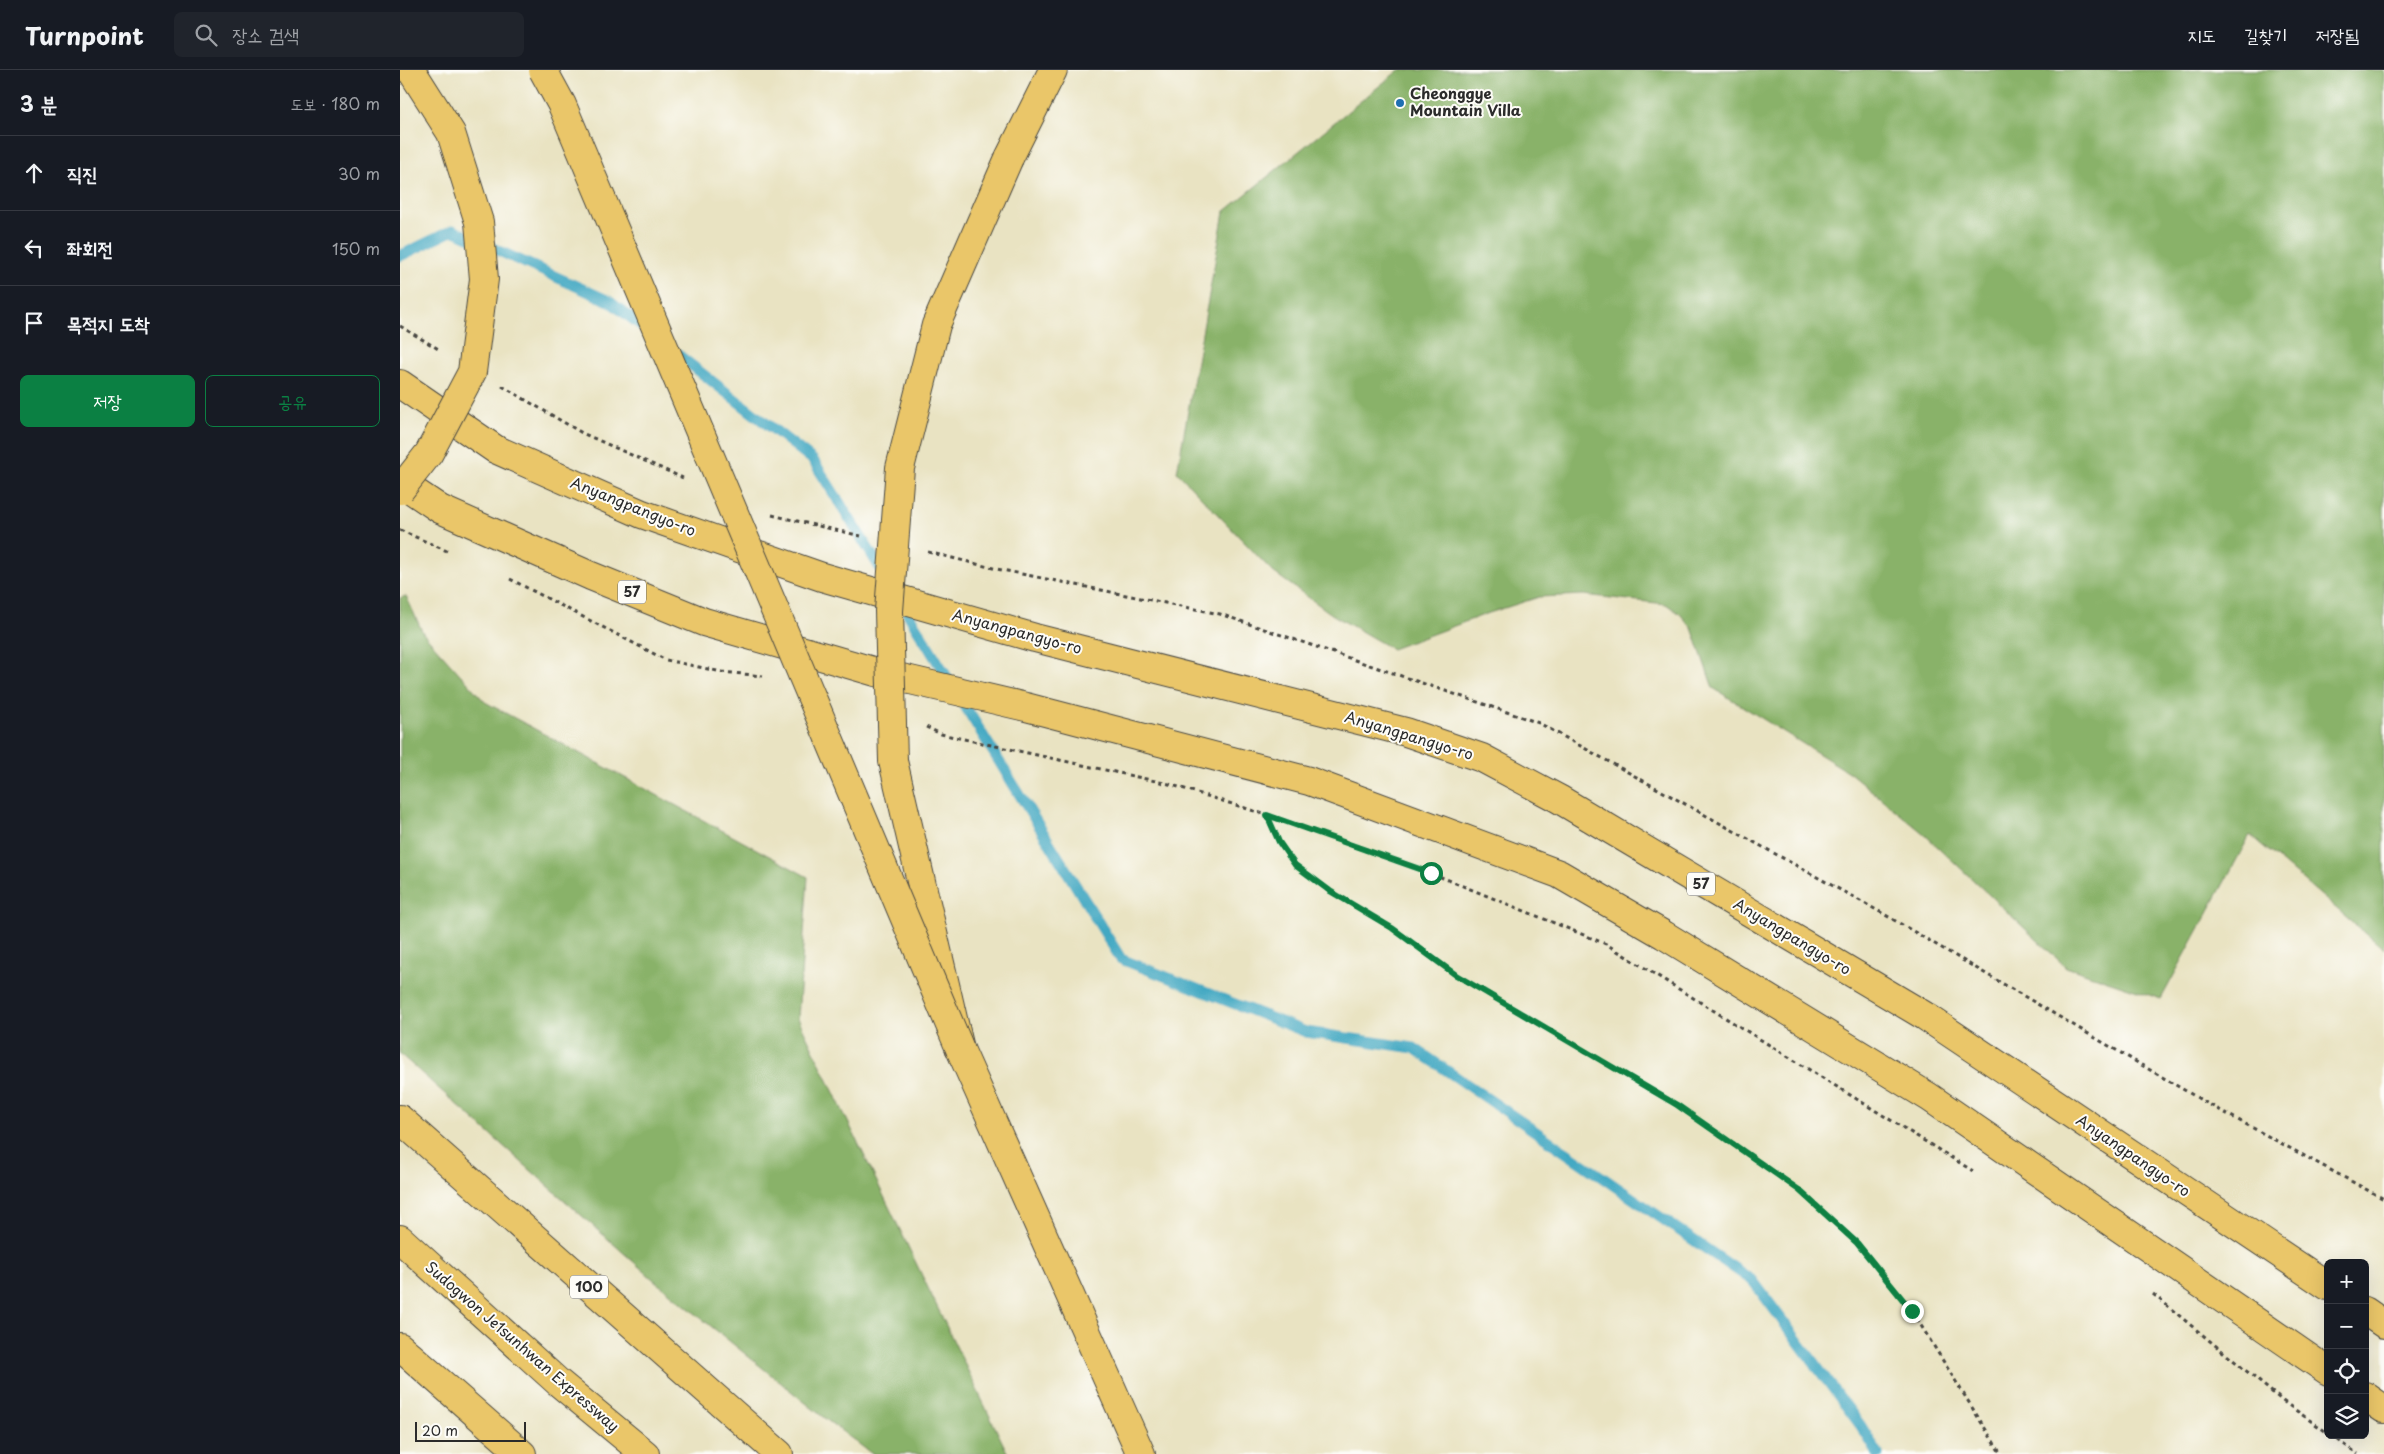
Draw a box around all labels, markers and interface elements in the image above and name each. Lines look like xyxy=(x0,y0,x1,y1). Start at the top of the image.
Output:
search box xyxy=(174,12,524,57)
text: Turnpoint xyxy=(25,17,144,53)
text: 장소 검색 xyxy=(232,20,299,48)
icon: search xyxy=(192,21,220,49)
text: 지도 xyxy=(2187,21,2216,48)
text: 길찾기 xyxy=(2244,21,2288,48)
text: 저장됨 xyxy=(2316,21,2359,48)
place label: Cheonggye Mountain Villa xyxy=(1410,81,1521,121)
text: 3 분 xyxy=(20,87,57,119)
text: 도보 · 180 m xyxy=(291,91,380,115)
marker: Cheonggye Mountain Villa xyxy=(1394,97,1406,109)
icon: ahead xyxy=(20,159,48,187)
text: 직진 xyxy=(67,159,98,187)
text: 30 m xyxy=(338,161,380,185)
icon: left xyxy=(20,234,48,262)
text: 좌회전 xyxy=(67,234,113,262)
text: 150 m xyxy=(332,236,380,260)
icon: arrive xyxy=(20,309,48,337)
text: 목적지 도착 xyxy=(67,309,150,337)
button: 저장 xyxy=(20,375,195,427)
button: 공유 xyxy=(205,375,380,427)
street label: Anyangpangyo-ro xyxy=(567,470,700,541)
road number: 57 xyxy=(618,581,646,604)
street label: Anyangpangyo-ro xyxy=(950,602,1085,659)
street label: Anyangpangyo-ro xyxy=(1342,704,1477,765)
route start xyxy=(1420,862,1443,885)
road number: 57 xyxy=(1687,872,1715,896)
street label: Anyangpangyo-ro xyxy=(1730,892,1856,980)
street label: Anyangpangyo-ro xyxy=(2072,1108,2196,1202)
street label: Sudogwon Je1sunhwan Expressway xyxy=(421,1255,625,1437)
map controls xyxy=(2324,1259,2369,1439)
button: + xyxy=(2324,1259,2369,1304)
road number: 100 xyxy=(570,1276,608,1298)
route end xyxy=(1901,1300,1924,1323)
button: − xyxy=(2324,1304,2369,1349)
button: locate xyxy=(2324,1349,2369,1394)
button: layers xyxy=(2324,1394,2369,1439)
scale bar xyxy=(415,1419,526,1442)
text: 20 m xyxy=(422,1420,458,1441)

